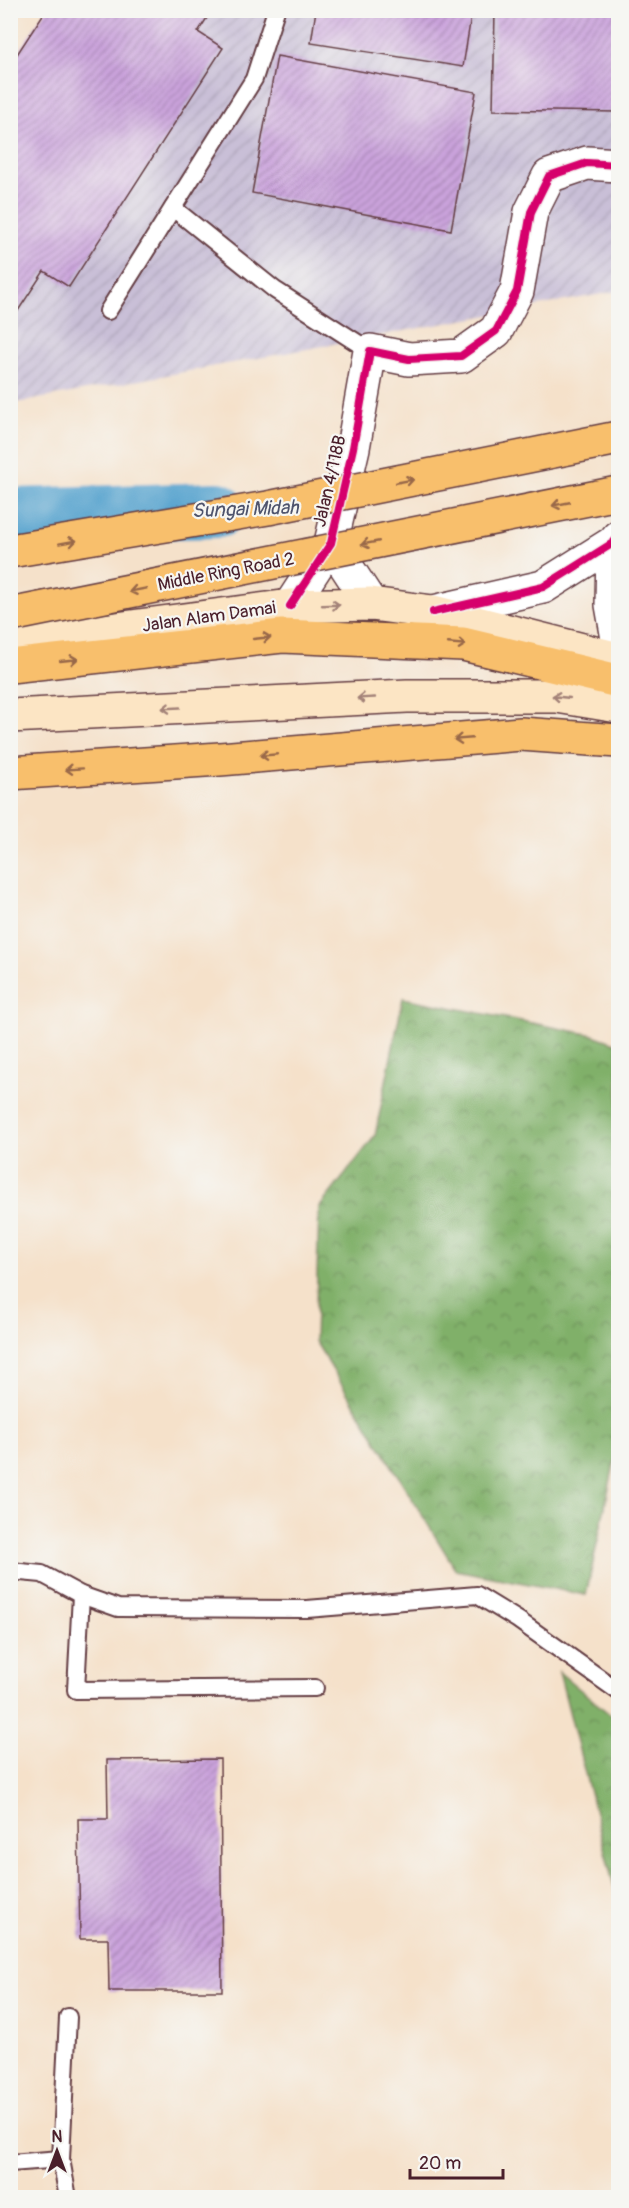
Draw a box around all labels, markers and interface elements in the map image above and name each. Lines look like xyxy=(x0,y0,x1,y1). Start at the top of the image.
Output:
street label: Jalan 4/118B xyxy=(308,433,352,529)
one-way arrow xyxy=(394,475,414,486)
water label: Sungai Midah xyxy=(191,495,300,523)
one-way arrow xyxy=(552,499,571,510)
one-way arrow xyxy=(58,536,78,547)
one-way arrow xyxy=(361,538,380,549)
street label: Middle Ring Road 2 xyxy=(156,547,296,597)
one-way arrow xyxy=(128,585,148,596)
street label: Jalan Alam Damai xyxy=(141,596,277,638)
one-way arrow xyxy=(320,599,340,611)
one-way arrow xyxy=(252,632,272,643)
one-way arrow xyxy=(447,639,467,650)
one-way arrow xyxy=(58,654,78,665)
one-way arrow xyxy=(551,691,571,702)
one-way arrow xyxy=(356,693,376,704)
one-way arrow xyxy=(162,702,182,713)
one-way arrow xyxy=(453,734,473,745)
one-way arrow xyxy=(259,750,279,761)
one-way arrow xyxy=(65,763,85,774)
north arrow xyxy=(27,2121,87,2181)
text: N xyxy=(52,2127,63,2147)
scale bar xyxy=(410,2142,503,2180)
text: 20 m xyxy=(419,2152,461,2175)

